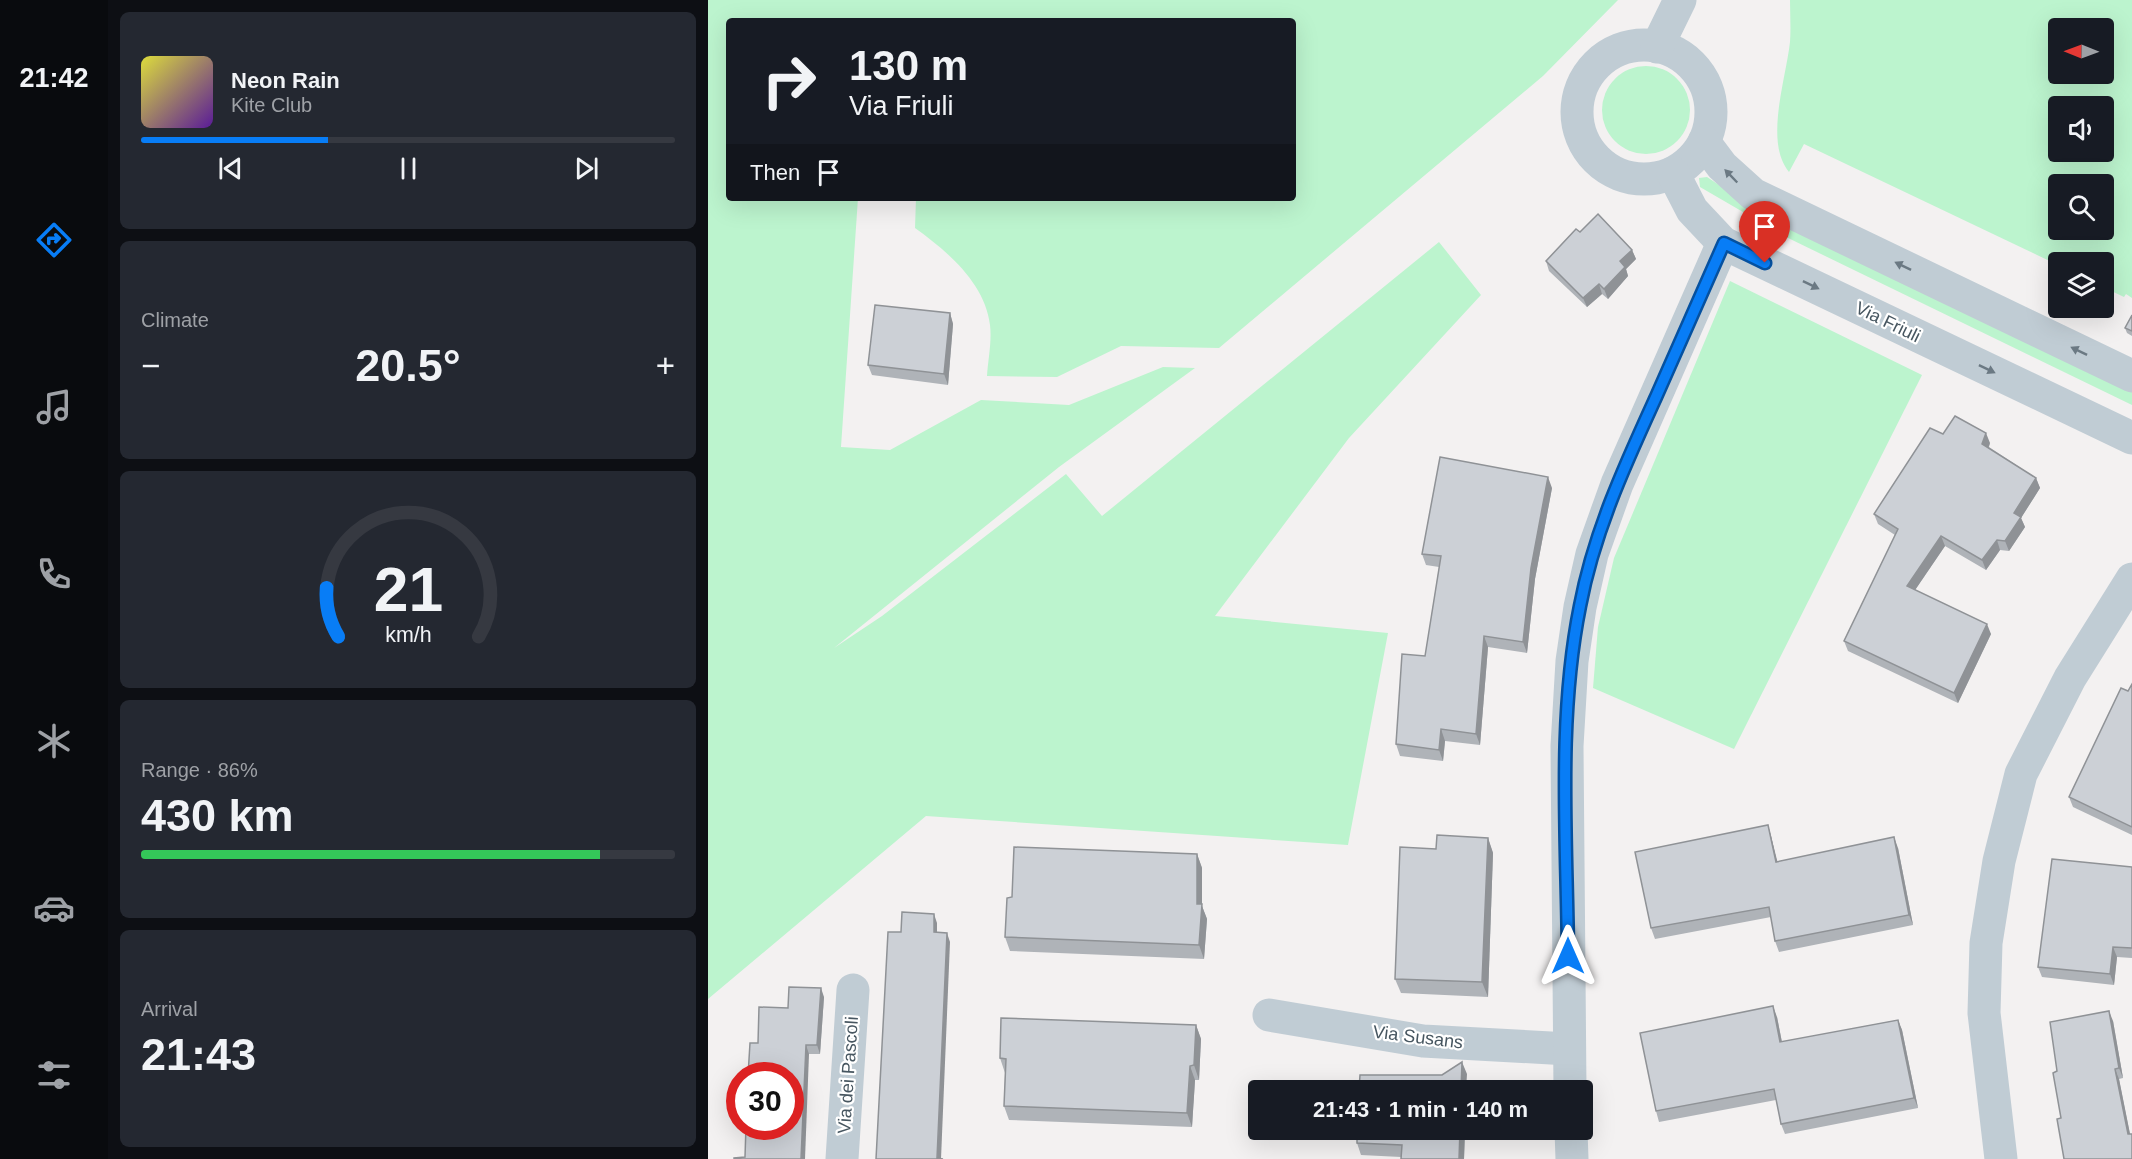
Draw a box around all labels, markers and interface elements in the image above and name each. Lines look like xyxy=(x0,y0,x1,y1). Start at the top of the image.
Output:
north arrow xyxy=(2048,18,2114,84)
map controls xyxy=(2048,18,2114,318)
icon: right xyxy=(750,42,828,120)
text: 130 m xyxy=(849,42,968,89)
text: 21:42 xyxy=(19,63,89,93)
text: Neon Rain xyxy=(231,68,340,93)
text: Via Friuli xyxy=(849,91,954,121)
text: Kite Club xyxy=(231,94,312,116)
button: sound xyxy=(2048,96,2114,162)
icon: previous xyxy=(214,152,247,185)
icon: pause xyxy=(392,152,425,185)
icon: next xyxy=(570,152,603,185)
icon: arrive xyxy=(812,156,845,189)
text: Then xyxy=(750,160,800,185)
one-way arrow xyxy=(1725,170,1739,184)
button: search xyxy=(2048,174,2114,240)
pin xyxy=(1739,201,1790,263)
icon: arrive xyxy=(1748,210,1781,243)
icon: directions xyxy=(33,219,75,261)
button: layers xyxy=(2048,252,2114,318)
one-way arrow xyxy=(1895,262,1912,271)
one-way arrow xyxy=(1803,280,1820,289)
street label: Via Friuli xyxy=(1852,298,1924,346)
text: Climate xyxy=(141,309,209,331)
text: 20.5° xyxy=(355,340,461,391)
one-way arrow xyxy=(2071,346,2088,355)
text: − xyxy=(141,347,160,384)
text: + xyxy=(656,347,675,384)
one-way arrow xyxy=(1979,365,1996,374)
icon: music xyxy=(33,386,75,428)
icon: phone xyxy=(33,553,75,595)
text: 21 xyxy=(373,555,443,624)
text: km/h xyxy=(385,623,431,647)
icon: climate xyxy=(33,720,75,762)
text: Range · 86% xyxy=(141,759,258,781)
text: 430 km xyxy=(141,790,294,841)
icon: car xyxy=(33,887,75,929)
position arrow xyxy=(1536,924,1600,988)
text: Arrival xyxy=(141,998,198,1020)
street label: Via dei Pascoli xyxy=(834,1016,862,1134)
street label: Via Susans xyxy=(1372,1022,1464,1052)
text: 21:43 xyxy=(141,1029,256,1080)
icon: filters xyxy=(33,1054,75,1096)
speed limit sign: 30 xyxy=(726,1062,804,1140)
text: 21:43 · 1 min · 140 m xyxy=(1313,1097,1528,1122)

